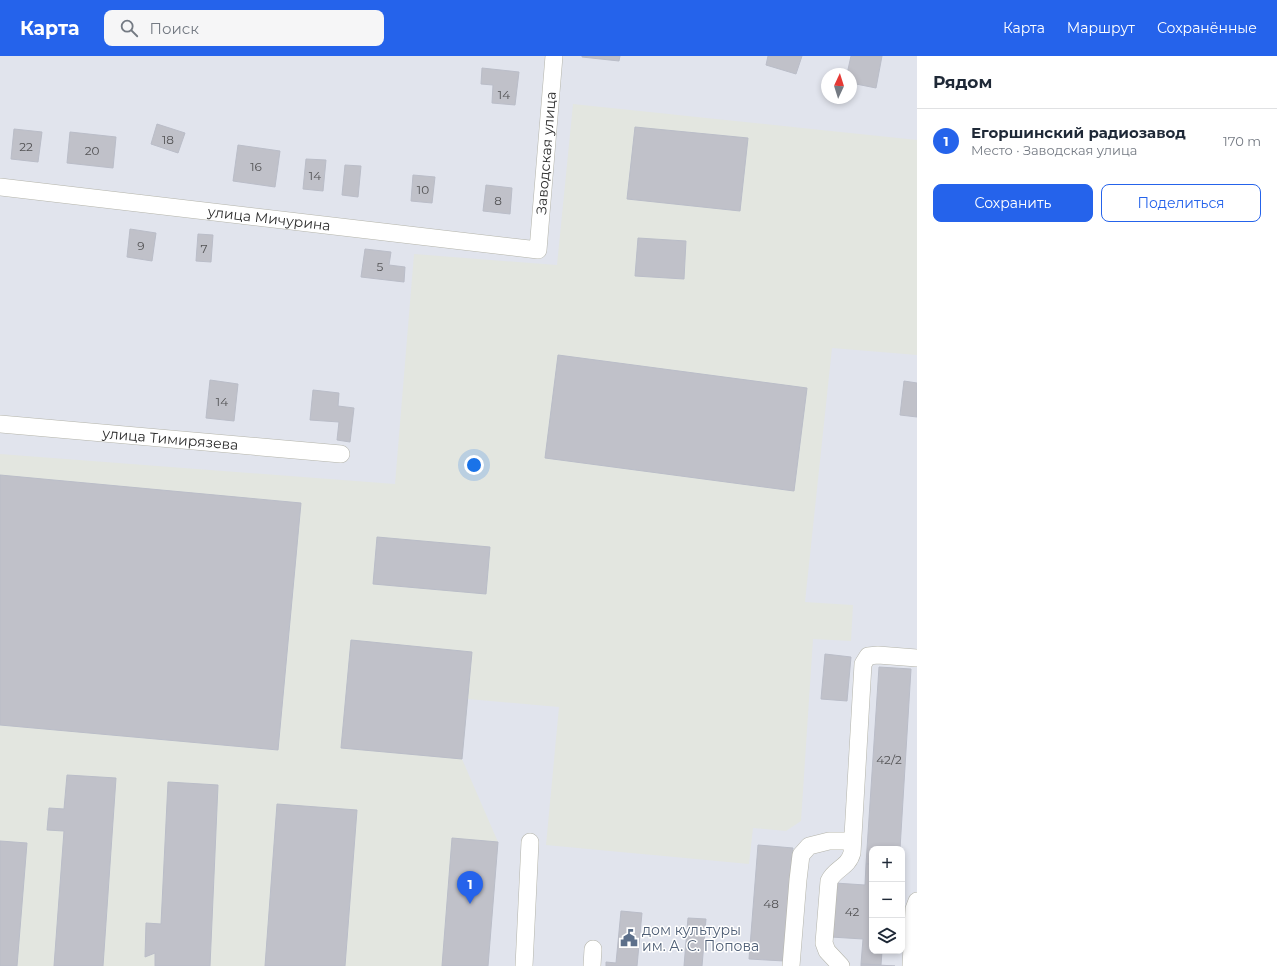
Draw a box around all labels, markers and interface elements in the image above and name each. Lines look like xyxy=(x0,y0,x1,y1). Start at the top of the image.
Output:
search box xyxy=(104,10,384,46)
text: Карта xyxy=(20,17,80,40)
icon: search xyxy=(118,17,140,39)
text: Поиск xyxy=(150,19,199,38)
text: Карта xyxy=(1003,19,1045,37)
text: Маршрут xyxy=(1067,19,1135,37)
text: Сохранённые xyxy=(1157,19,1257,37)
north arrow xyxy=(821,68,857,104)
text: Рядом xyxy=(933,72,992,92)
house number: 14 xyxy=(498,87,510,102)
street label: Заводская улица xyxy=(532,91,560,215)
text: Егоршинский радиозавод xyxy=(971,123,1186,142)
house number: 18 xyxy=(162,132,174,147)
text: 1 xyxy=(943,133,949,149)
text: 170 m xyxy=(1223,133,1261,149)
house number: 22 xyxy=(19,139,33,154)
text: Место · Заводская улица xyxy=(971,142,1137,158)
house number: 20 xyxy=(85,143,99,158)
house number: 16 xyxy=(250,159,262,174)
house number: 14 xyxy=(309,168,321,183)
house number: 10 xyxy=(417,182,429,197)
button: Сохранить xyxy=(933,184,1093,222)
button: Поделиться xyxy=(1101,184,1261,222)
house number: 8 xyxy=(494,193,502,208)
street label: улица Мичурина xyxy=(206,202,332,235)
house number: 9 xyxy=(137,238,145,253)
house number: 7 xyxy=(200,241,208,256)
house number: 5 xyxy=(377,259,384,274)
house number: 14 xyxy=(216,394,228,409)
street label: улица Тимирязева xyxy=(101,424,239,454)
your location xyxy=(464,455,484,475)
house number: 42/2 xyxy=(876,752,902,767)
map controls xyxy=(869,846,905,954)
button: + xyxy=(869,846,905,882)
pin: 1 xyxy=(457,871,483,904)
button: − xyxy=(869,882,905,918)
house number: 48 xyxy=(763,896,779,911)
house number: 42 xyxy=(845,904,860,919)
button: layers xyxy=(869,918,905,954)
place label: дом культуры им. А. С. Попова xyxy=(642,921,759,955)
public building icon: дом культуры им. А. С. Попова xyxy=(619,928,639,948)

